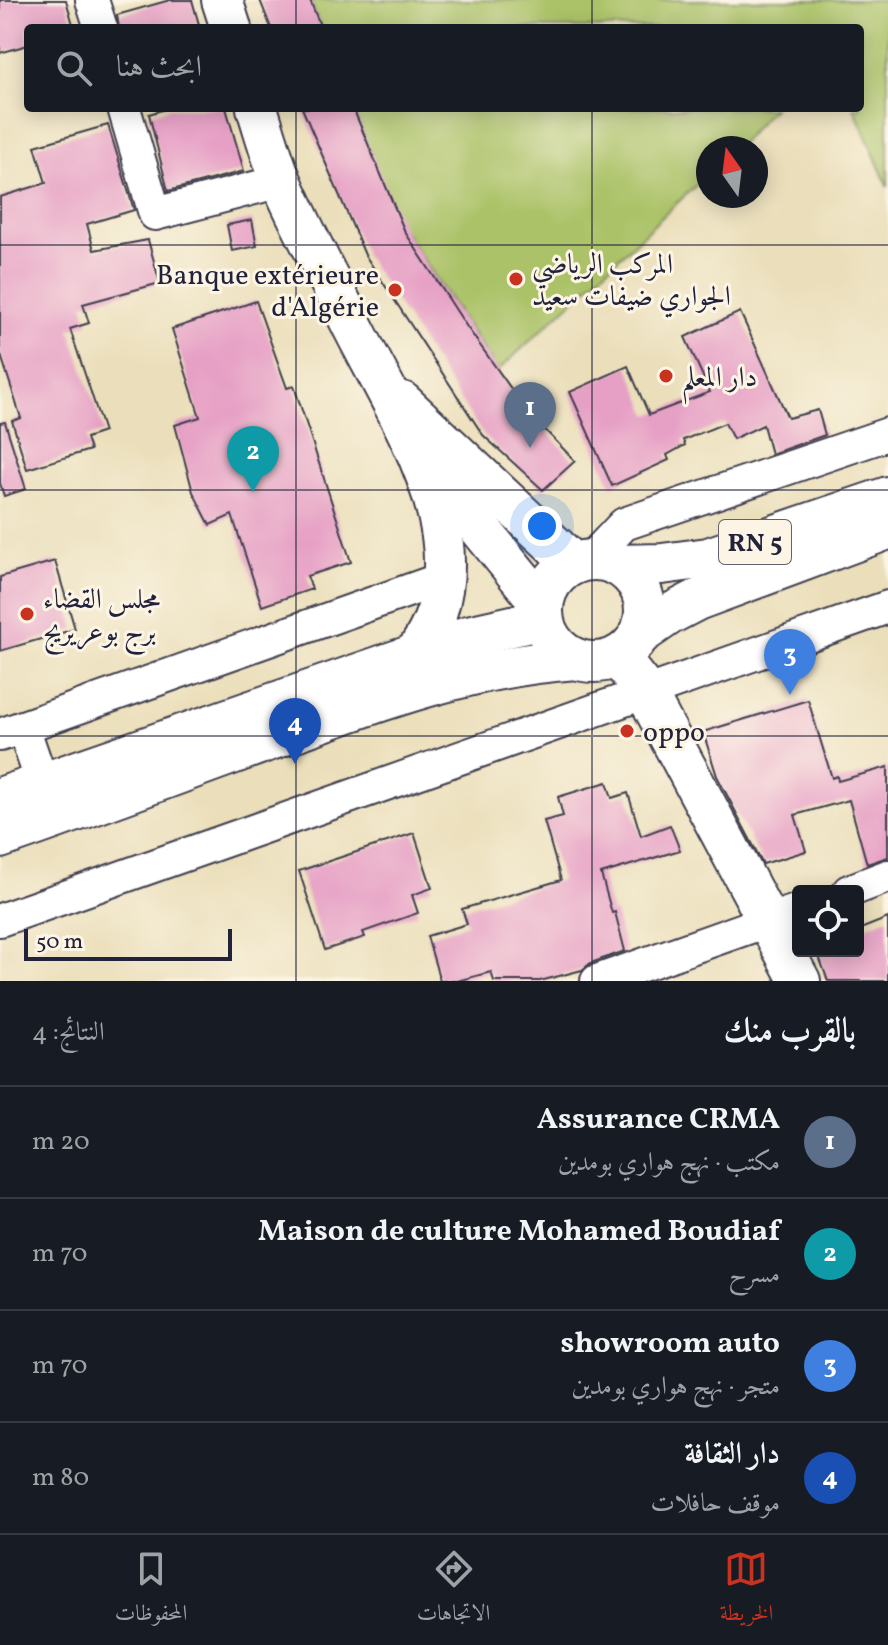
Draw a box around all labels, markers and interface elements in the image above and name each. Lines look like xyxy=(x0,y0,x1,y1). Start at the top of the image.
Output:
search box xyxy=(24,24,864,112)
icon: search xyxy=(52,46,96,90)
text: ابحث هنا xyxy=(116,47,202,89)
north arrow xyxy=(696,136,768,208)
place label: المركب الرياضي الجواري ضيفات سعيد xyxy=(532,246,731,318)
place label: Banque extérieure d'Algérie xyxy=(156,257,379,328)
marker: المركب الرياضي الجواري ضيفات سعيد xyxy=(507,270,525,288)
marker: Banque extérieure d'Algérie xyxy=(386,281,404,299)
place label: دار المعلم xyxy=(682,359,757,405)
marker: دار المعلم xyxy=(657,367,675,385)
pin: 1 xyxy=(504,382,556,448)
pin: 2 xyxy=(227,426,279,492)
your location xyxy=(522,506,562,546)
road number: RN 5 xyxy=(719,520,791,564)
place label: مجلس القضاء برج بوعريريج xyxy=(43,581,160,656)
marker: مجلس القضاء برج بوعريريج xyxy=(18,605,36,623)
pin: 3 xyxy=(764,629,816,695)
pin: 4 xyxy=(269,698,321,764)
place label: oppo xyxy=(643,714,705,753)
marker: oppo xyxy=(618,722,636,740)
map controls xyxy=(792,885,864,957)
button: locate xyxy=(792,885,864,957)
scale bar xyxy=(24,925,232,961)
text: 50 m xyxy=(36,927,83,958)
text: بالقرب منك xyxy=(724,1009,856,1056)
text: النتائج: 4 xyxy=(32,1015,105,1051)
text: Assurance CRMA xyxy=(537,1099,780,1141)
text: 20 m xyxy=(32,1124,90,1160)
text: 1 xyxy=(825,1124,835,1160)
text: مكتب · نهج هواري بومدين xyxy=(558,1145,780,1181)
text: Maison de culture Mohamed Boudiaf xyxy=(258,1211,780,1253)
text: 70 m xyxy=(32,1236,87,1272)
text: 2 xyxy=(823,1236,837,1272)
text: مسرح xyxy=(728,1257,780,1293)
text: showroom auto xyxy=(561,1323,780,1365)
text: 70 m xyxy=(32,1348,87,1384)
text: 3 xyxy=(823,1348,837,1384)
text: متجر · نهج هواري بومدين xyxy=(571,1369,780,1405)
text: دار الثقافة xyxy=(685,1434,780,1476)
text: 80 m xyxy=(32,1460,89,1496)
text: 4 xyxy=(822,1460,838,1496)
text: موقف حافلات xyxy=(650,1486,780,1522)
tab: المحفوظات xyxy=(115,1547,187,1634)
tab: الاتجاهات xyxy=(417,1547,490,1634)
tab: الخريطة xyxy=(720,1547,773,1634)

